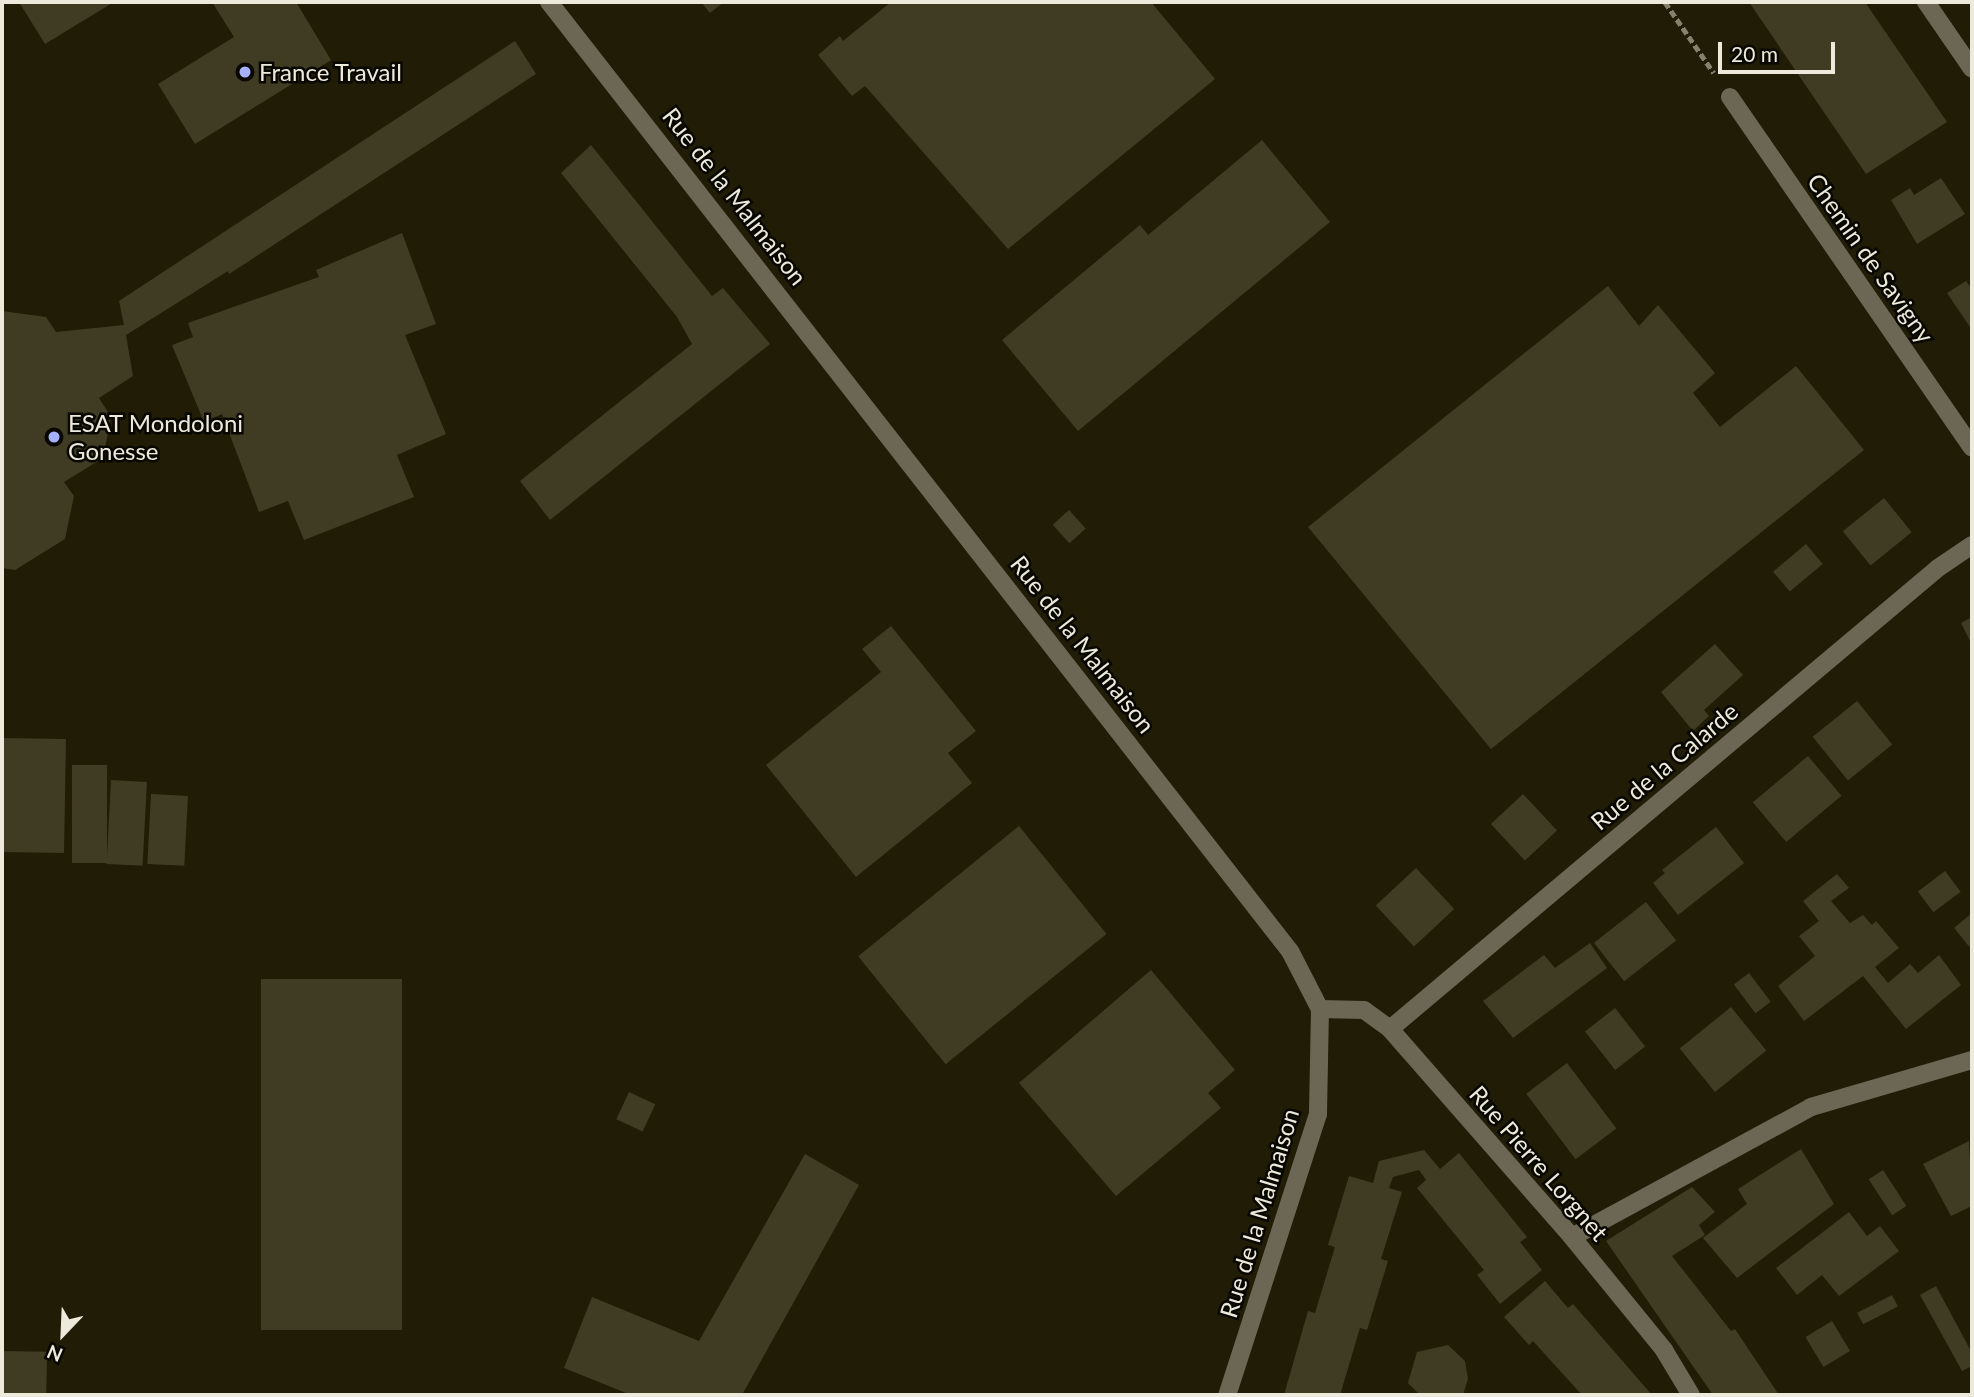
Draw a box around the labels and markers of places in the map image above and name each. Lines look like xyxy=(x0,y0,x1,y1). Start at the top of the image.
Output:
place label: France Travail xyxy=(259,58,403,86)
marker: France Travail xyxy=(237,64,253,80)
place label: ESAT Mondoloni Gonesse xyxy=(68,409,244,465)
marker: ESAT Mondoloni Gonesse xyxy=(46,429,62,445)

